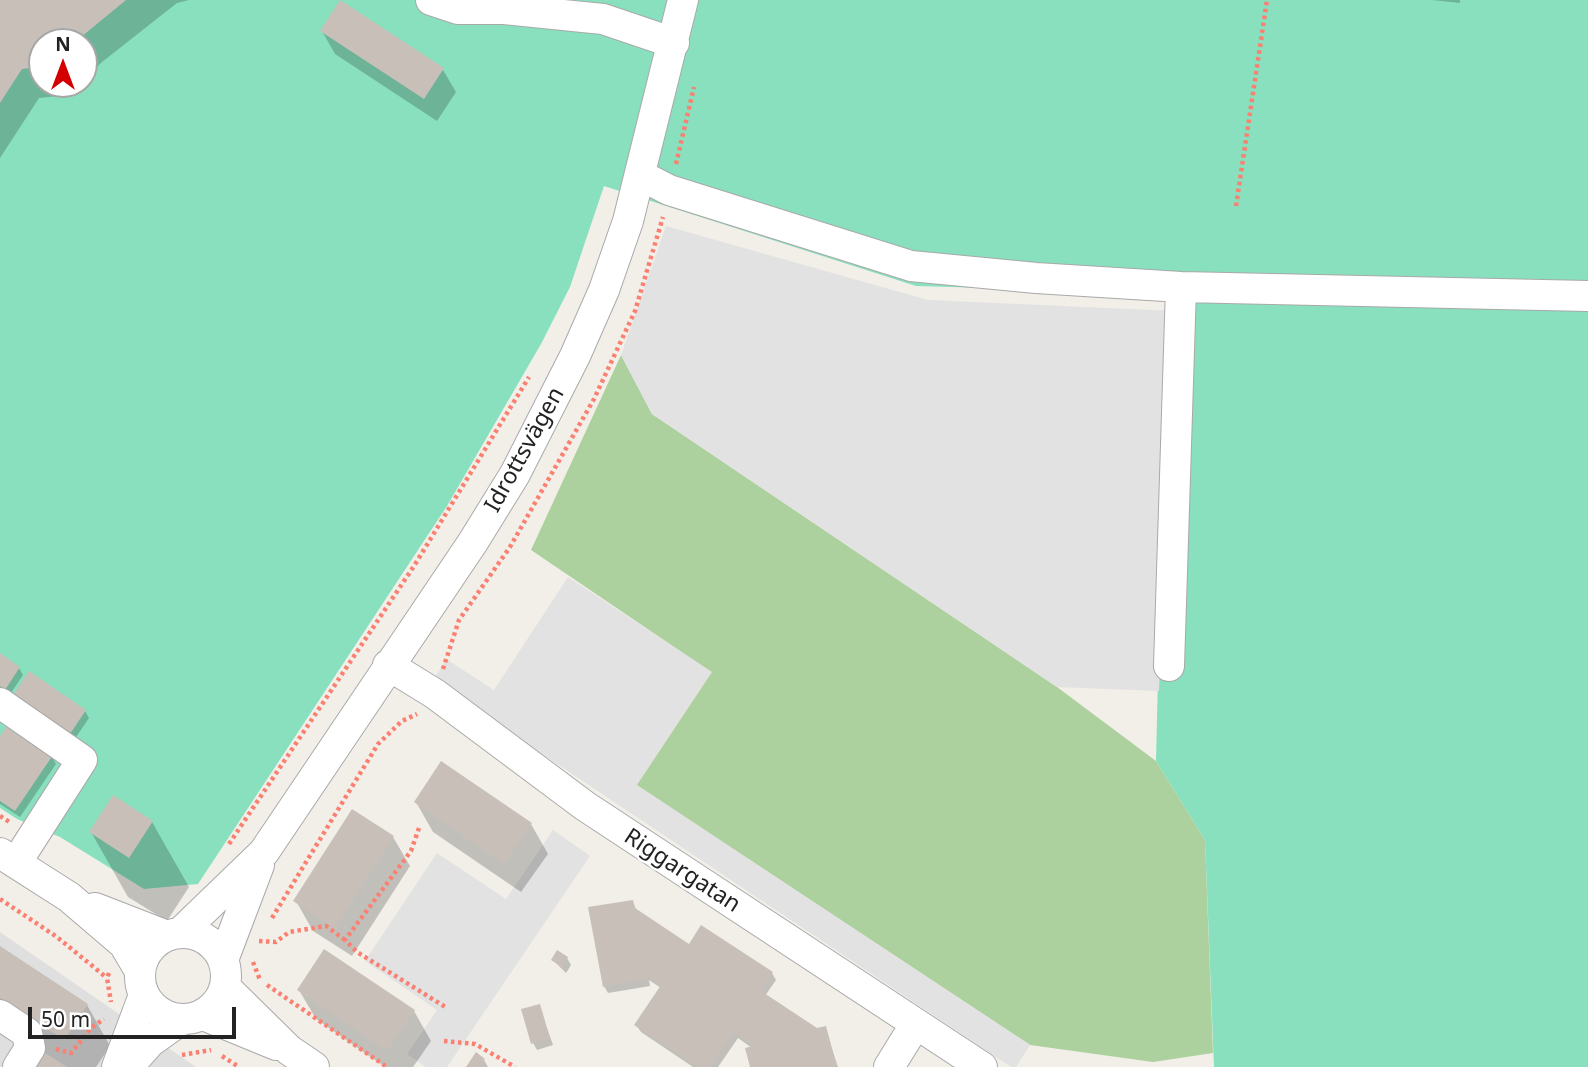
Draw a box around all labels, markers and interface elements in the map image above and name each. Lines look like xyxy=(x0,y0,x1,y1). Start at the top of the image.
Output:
north arrow xyxy=(28,28,98,98)
text: N xyxy=(55,31,71,57)
street label: Idrottsvägen xyxy=(479,383,571,517)
street label: Riggargatan xyxy=(619,823,745,919)
scale bar xyxy=(32,993,240,1038)
text: 50 m xyxy=(41,1005,90,1033)

